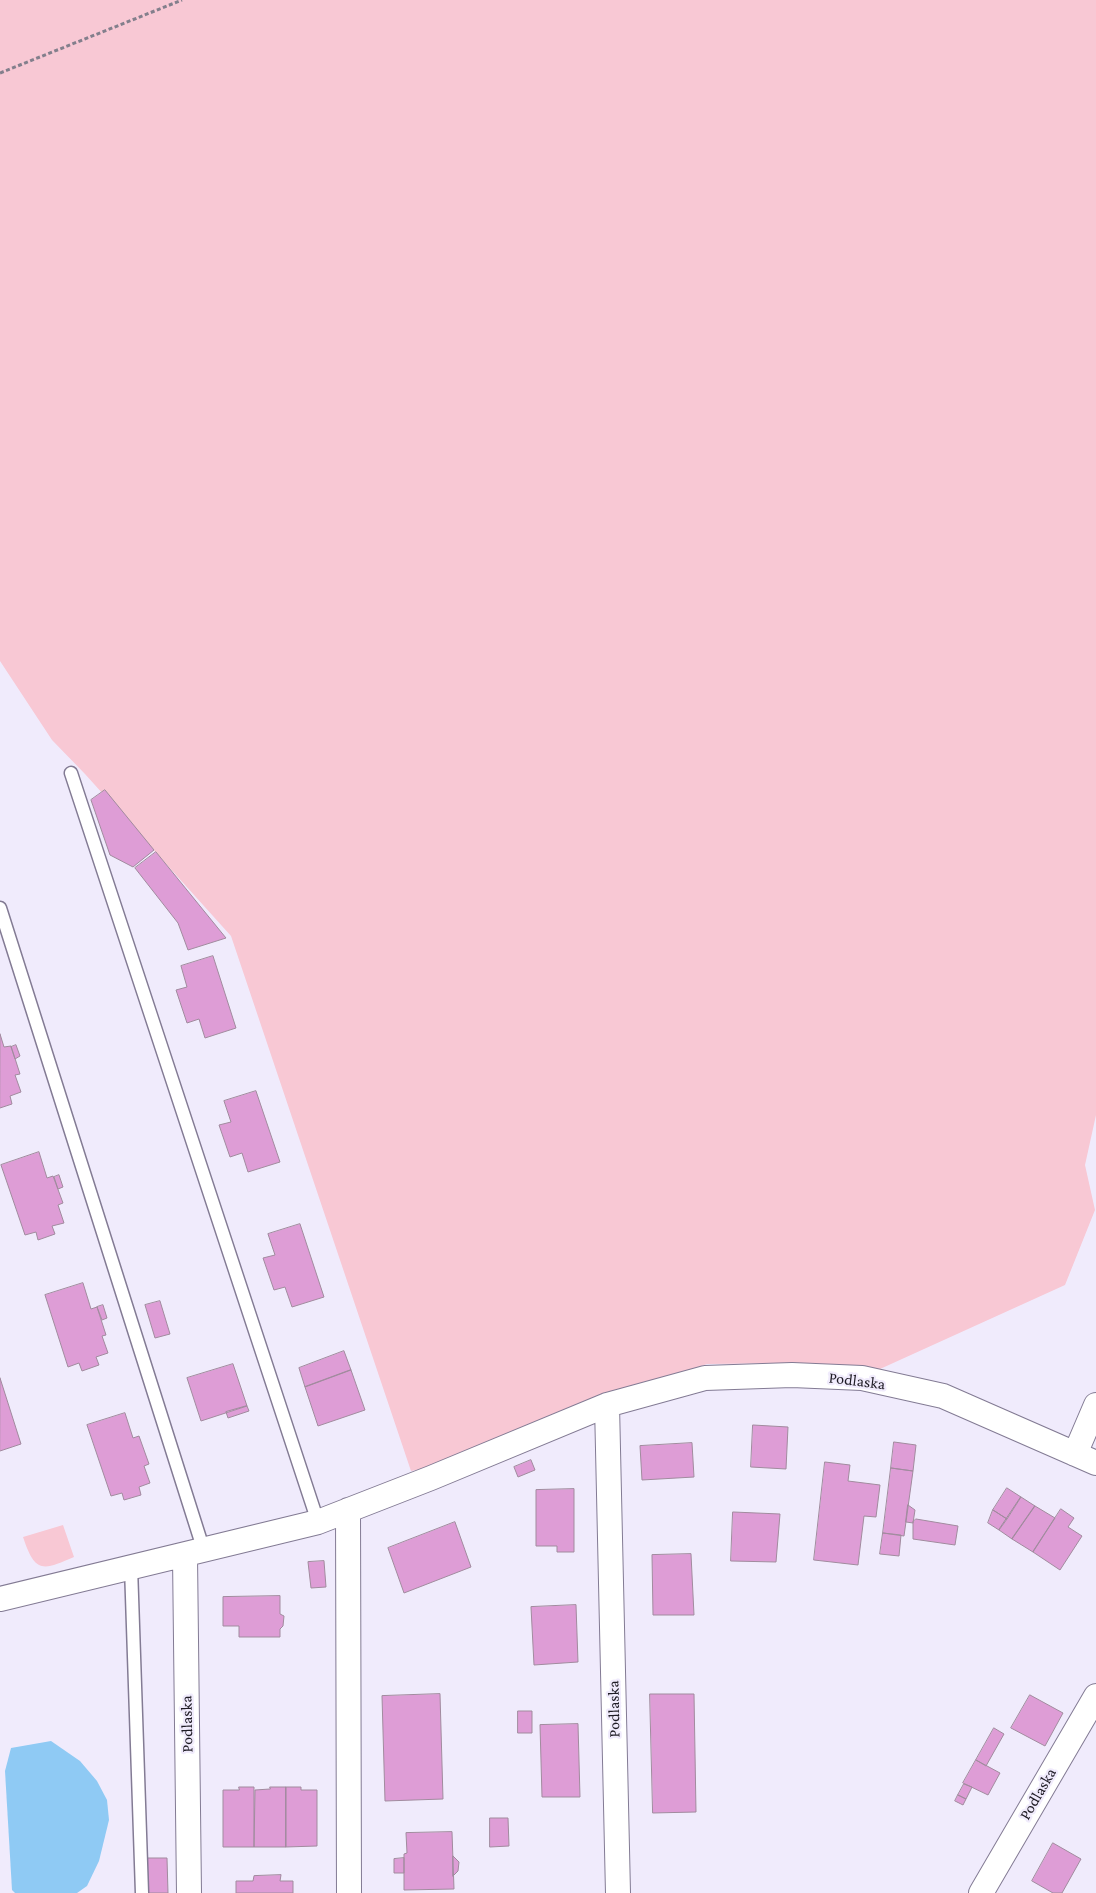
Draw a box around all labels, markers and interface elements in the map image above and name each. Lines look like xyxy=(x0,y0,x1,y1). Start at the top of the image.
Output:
street label: Podlaska xyxy=(828,1368,886,1394)
street label: Podlaska xyxy=(604,1680,624,1738)
street label: Podlaska xyxy=(177,1695,197,1753)
street label: Podlaska xyxy=(1015,1765,1061,1823)

